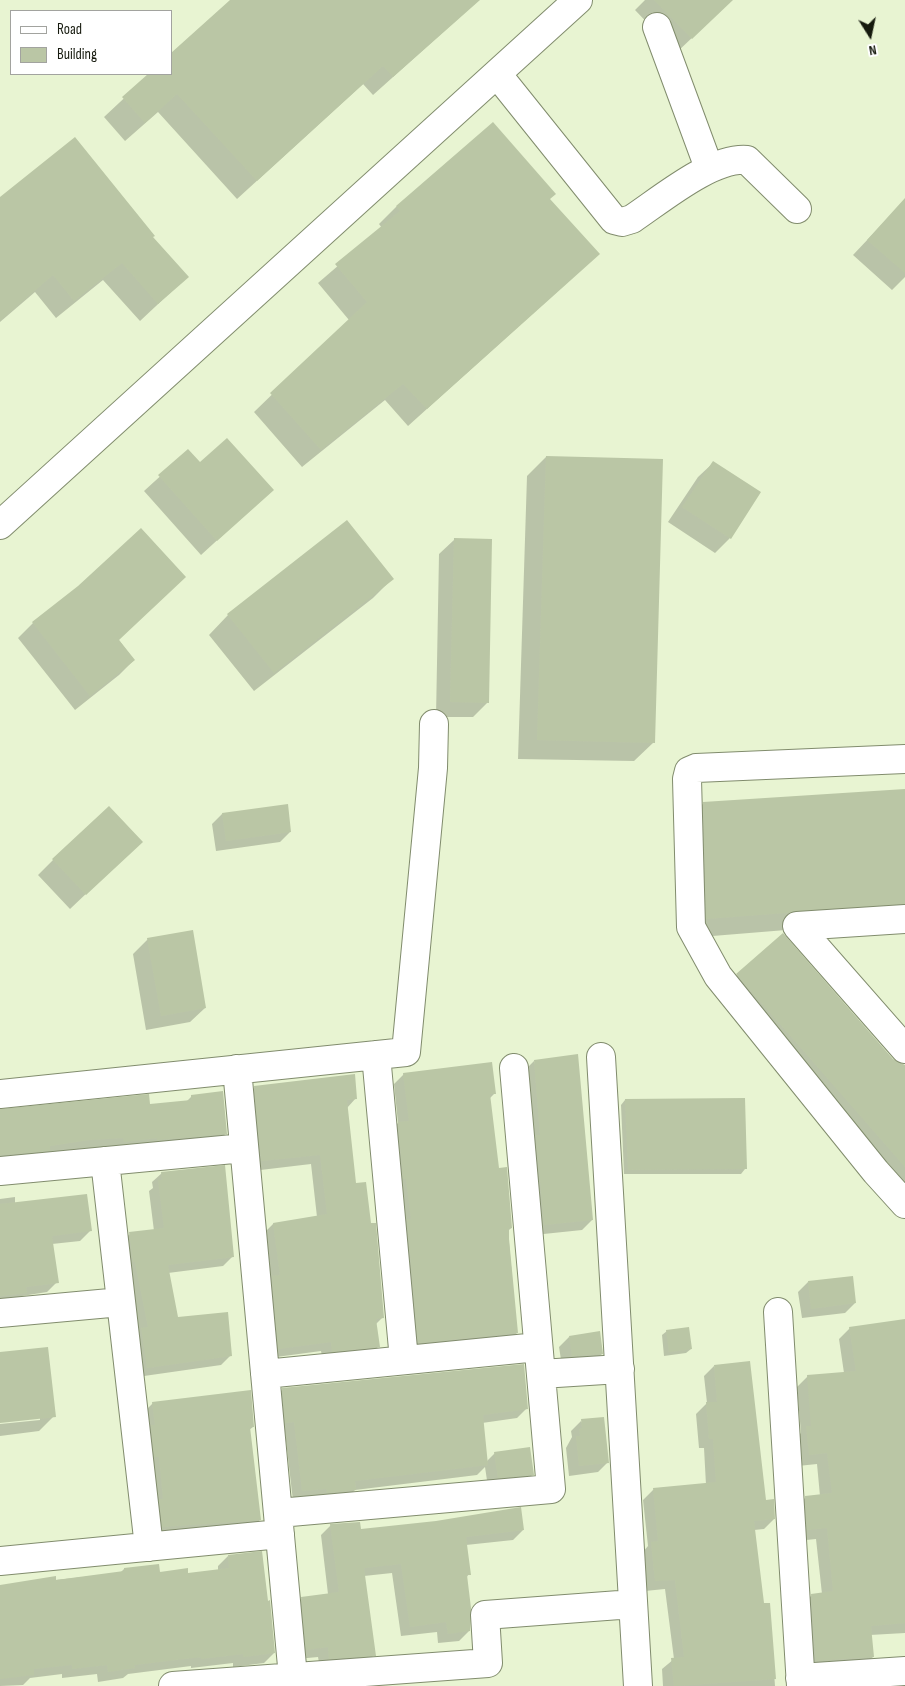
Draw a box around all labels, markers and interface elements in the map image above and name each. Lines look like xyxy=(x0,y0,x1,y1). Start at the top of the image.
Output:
legend xyxy=(10,10,172,75)
north arrow xyxy=(845,10,895,60)
text: Road xyxy=(57,20,82,39)
text: N xyxy=(868,41,878,59)
text: Building xyxy=(57,45,97,64)

